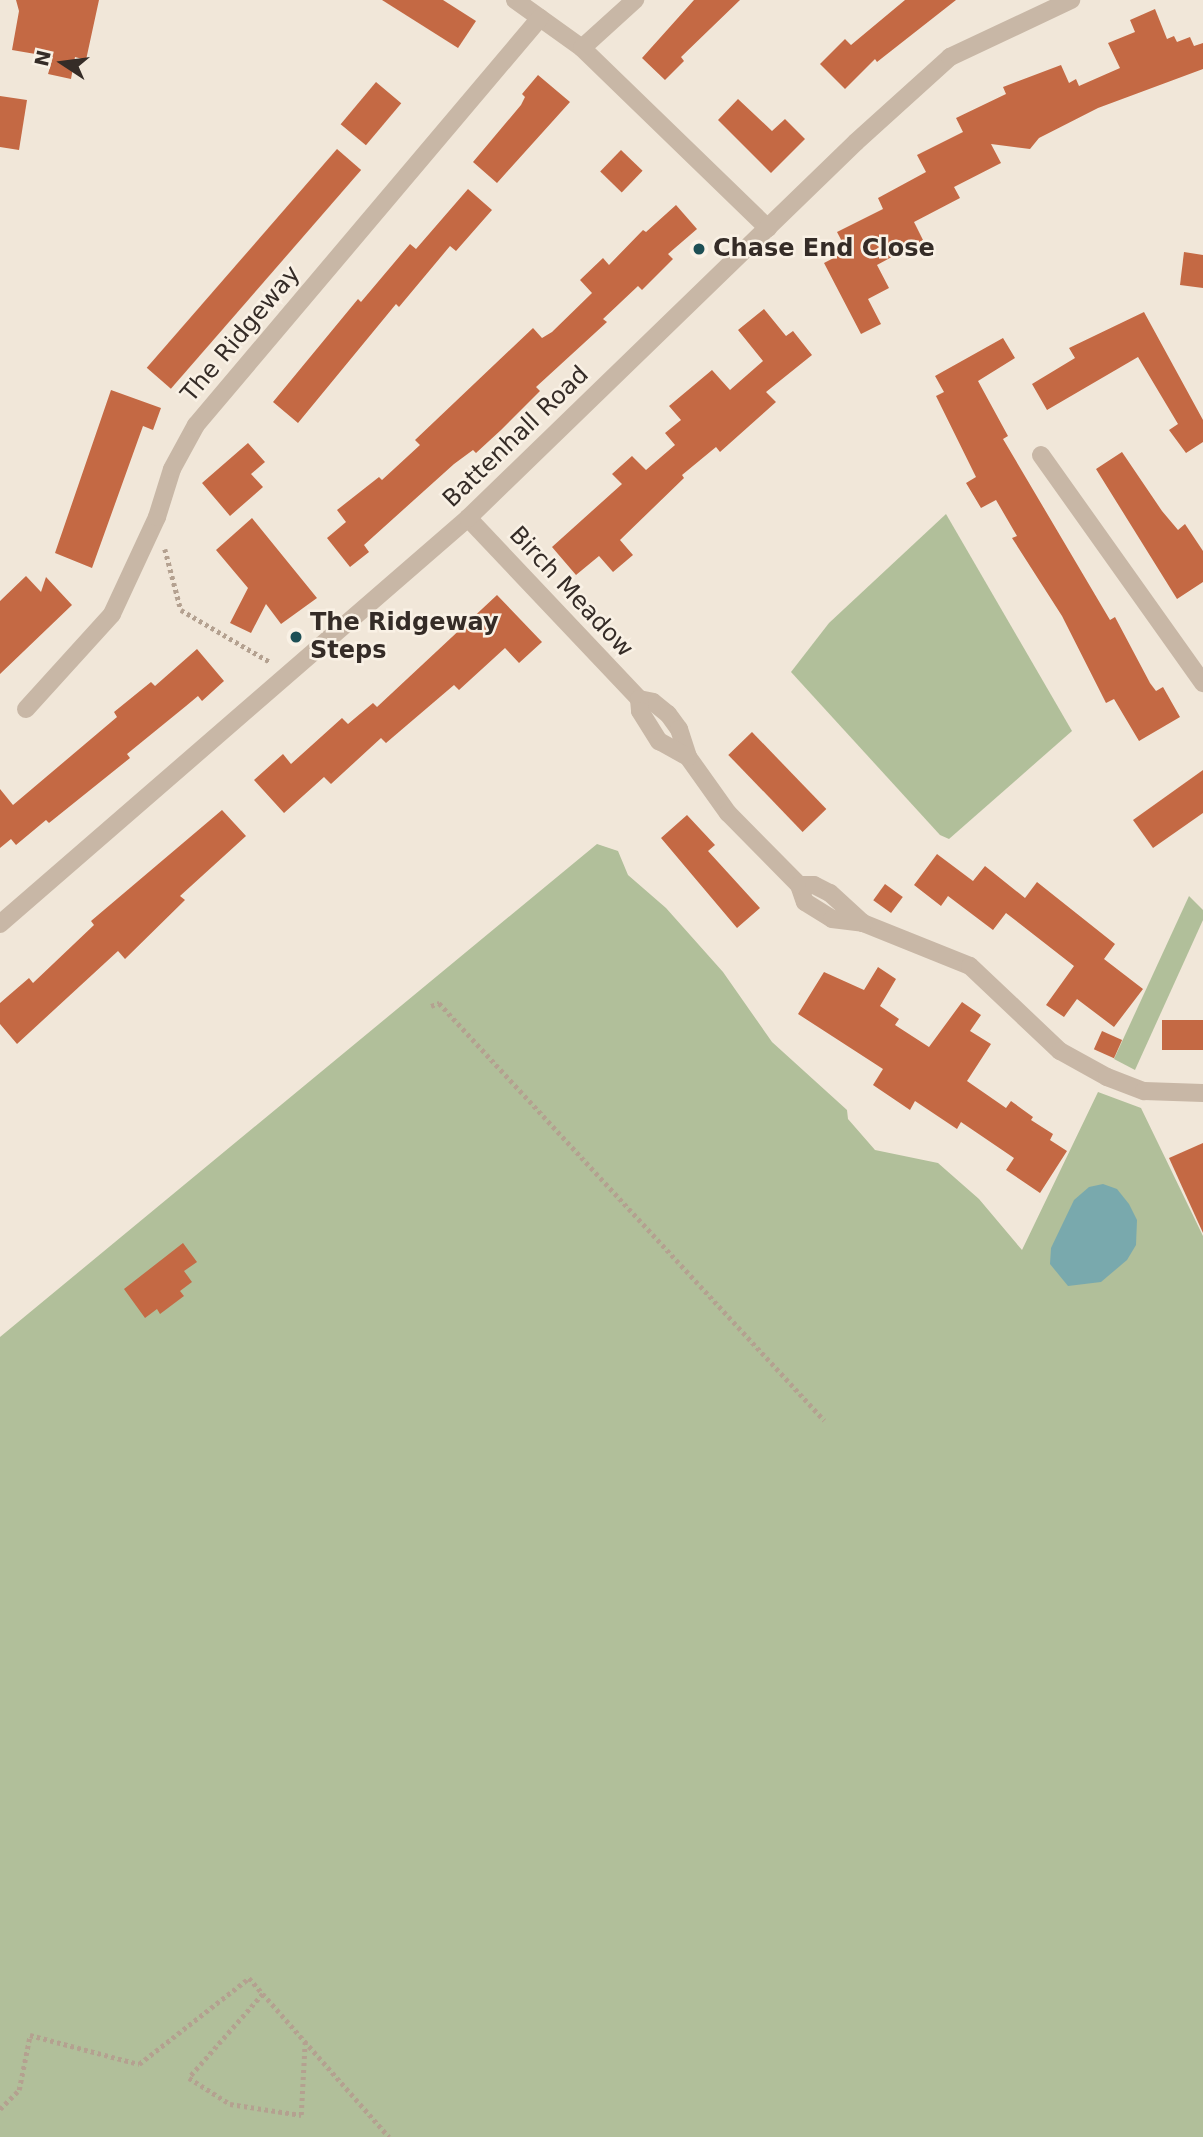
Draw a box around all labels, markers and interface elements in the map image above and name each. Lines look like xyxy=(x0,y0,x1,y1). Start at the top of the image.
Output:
north arrow xyxy=(28,28,98,98)
text: N xyxy=(30,48,55,68)
place label: Chase End Close xyxy=(713,235,935,263)
marker: Chase End Close xyxy=(691,241,707,257)
street label: The Ridgeway xyxy=(176,260,306,408)
street label: Battenhall Road xyxy=(437,360,595,514)
street label: Birch Meadow xyxy=(503,521,639,663)
place label: The Ridgeway Steps xyxy=(310,609,499,665)
marker: The Ridgeway Steps xyxy=(288,629,304,645)

